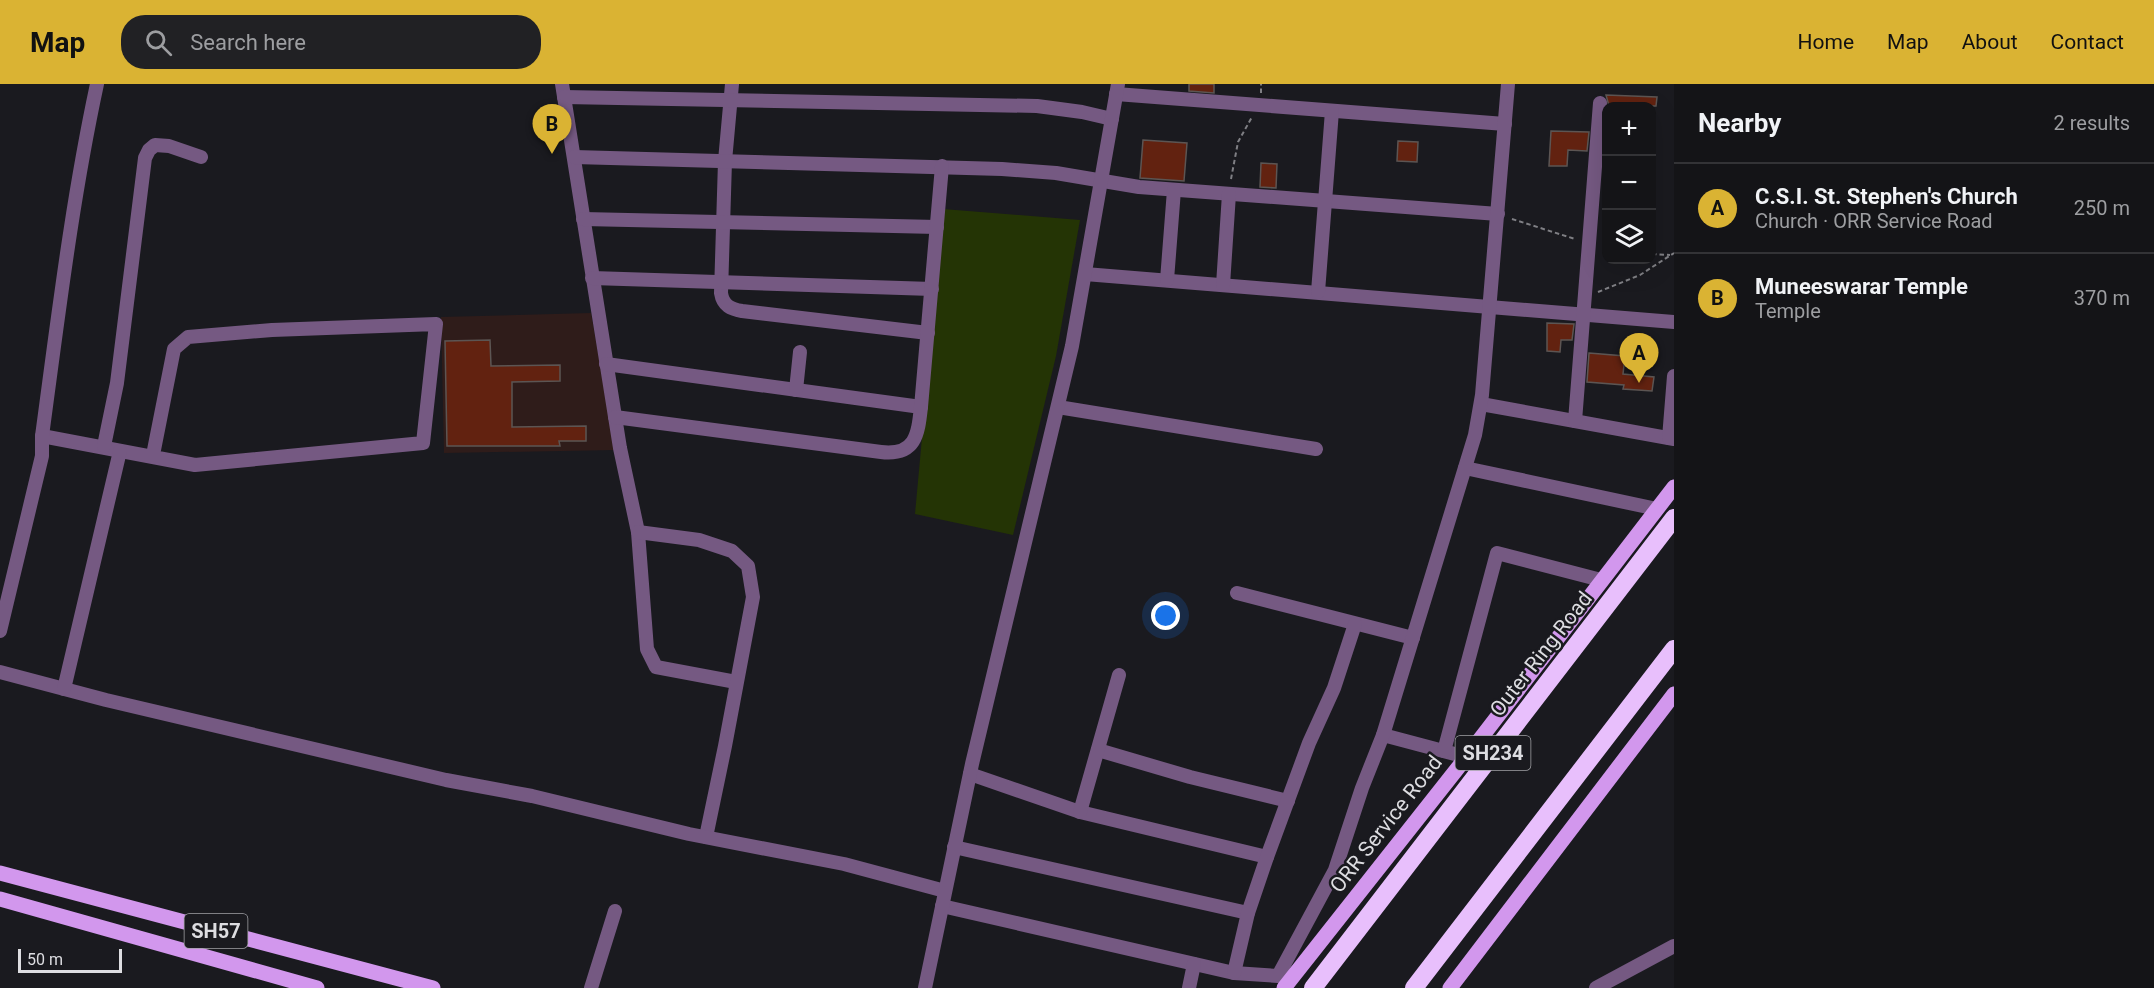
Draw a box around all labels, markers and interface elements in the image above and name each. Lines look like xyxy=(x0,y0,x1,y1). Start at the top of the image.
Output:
search box xyxy=(121,15,541,69)
text: Map xyxy=(30,26,85,59)
icon: search xyxy=(142,26,175,59)
text: Search here xyxy=(190,30,306,55)
text: Home xyxy=(1798,30,1854,54)
text: Map xyxy=(1887,30,1929,54)
text: About xyxy=(1962,30,2018,54)
text: Contact xyxy=(2051,30,2124,54)
map controls xyxy=(1602,102,1656,264)
button: + xyxy=(1602,102,1656,156)
pin: B xyxy=(532,104,572,154)
text: Nearby xyxy=(1698,108,1781,138)
text: 2 results xyxy=(2054,111,2130,135)
button: − xyxy=(1602,156,1656,210)
text: C.S.I. St. Stephen's Church xyxy=(1755,184,2018,209)
text: A xyxy=(1711,196,1724,220)
text: 250 m xyxy=(2074,196,2130,220)
text: Church · ORR Service Road xyxy=(1755,209,1993,233)
button: layers xyxy=(1602,210,1656,264)
text: Muneeswarar Temple xyxy=(1755,274,1968,299)
text: B xyxy=(1711,286,1724,310)
text: 370 m xyxy=(2074,286,2130,310)
text: Temple xyxy=(1755,299,1821,323)
pin: A xyxy=(1620,334,1658,383)
street label: Outer Ring Road xyxy=(1485,587,1597,721)
your location xyxy=(1151,601,1180,630)
road number: SH234 xyxy=(1456,736,1530,770)
street label: ORR Service Road xyxy=(1325,751,1447,897)
road number: SH57 xyxy=(184,914,248,948)
scale bar xyxy=(18,946,122,974)
text: 50 m xyxy=(27,950,63,969)

